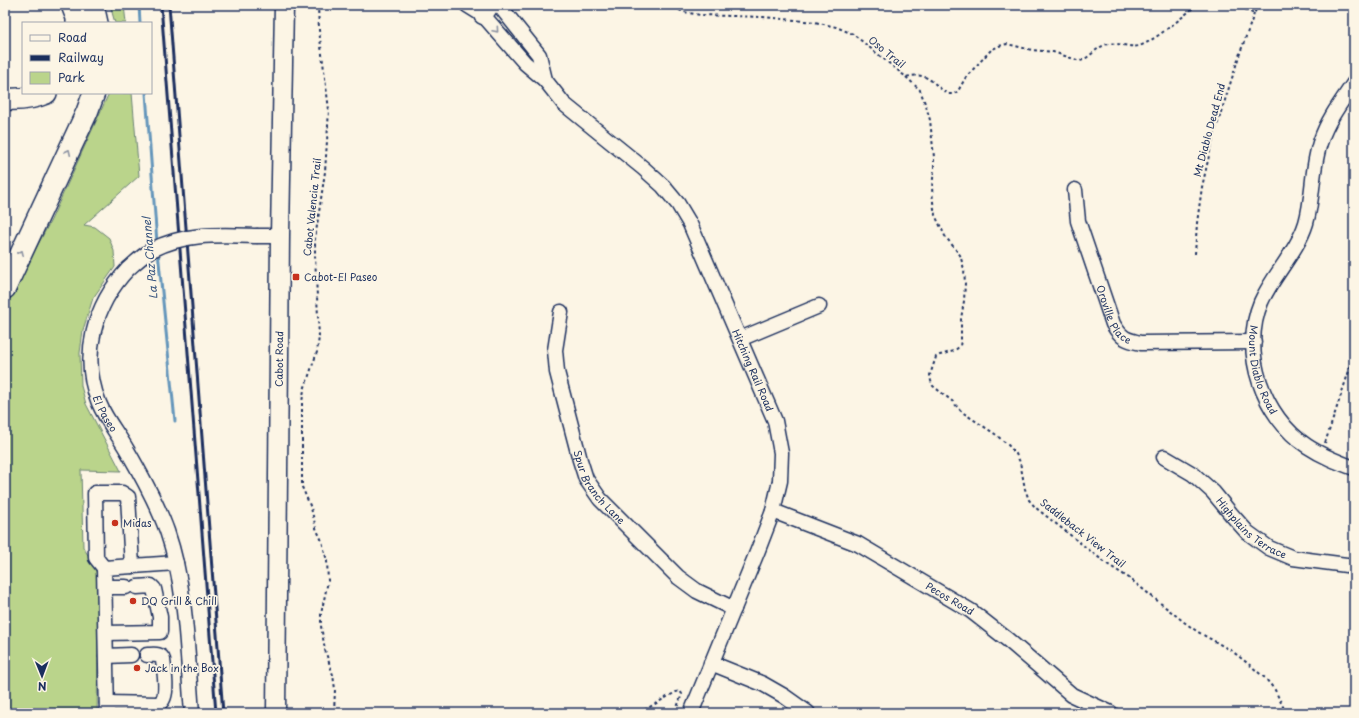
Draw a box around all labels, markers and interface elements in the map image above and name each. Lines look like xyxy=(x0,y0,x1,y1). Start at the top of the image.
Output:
legend xyxy=(22,22,152,94)
one-way arrow xyxy=(492,25,499,33)
text: Road xyxy=(58,28,87,46)
street label: Oso Trail xyxy=(866,32,909,71)
text: Railway xyxy=(58,48,104,66)
text: Park xyxy=(58,68,85,86)
street label: Mt Diablo Dead End xyxy=(1189,81,1228,178)
one-way arrow xyxy=(63,148,71,156)
street label: Cabot Valencia Trail xyxy=(299,157,324,257)
water label: La Paz Channel xyxy=(137,214,162,300)
one-way arrow xyxy=(16,249,24,257)
place label: Cabot-El Paseo xyxy=(304,269,378,284)
marker: Cabot-El Paseo xyxy=(291,272,301,282)
street label: Oroville Place xyxy=(1093,283,1134,347)
street label: Mount Diablo Road xyxy=(1246,324,1282,417)
street label: Hitching Rail Road xyxy=(729,326,778,414)
street label: Cabot Road xyxy=(271,331,286,387)
street label: El Paseo xyxy=(90,393,122,435)
street label: Spur Branch Lane xyxy=(571,448,629,527)
street label: Saddleback View Trail xyxy=(1037,494,1129,571)
street label: Highplains Terrace xyxy=(1213,494,1289,562)
place label: Midas xyxy=(123,515,152,530)
marker: Midas xyxy=(110,518,120,528)
street label: Pecos Road xyxy=(923,578,977,618)
place label: DQ Grill & Chill xyxy=(141,593,217,608)
marker: DQ Grill & Chill xyxy=(128,596,138,606)
north arrow xyxy=(22,656,62,696)
place label: Jack in the Box xyxy=(145,660,219,675)
marker: Jack in the Box xyxy=(132,663,142,673)
text: N xyxy=(37,678,47,695)

